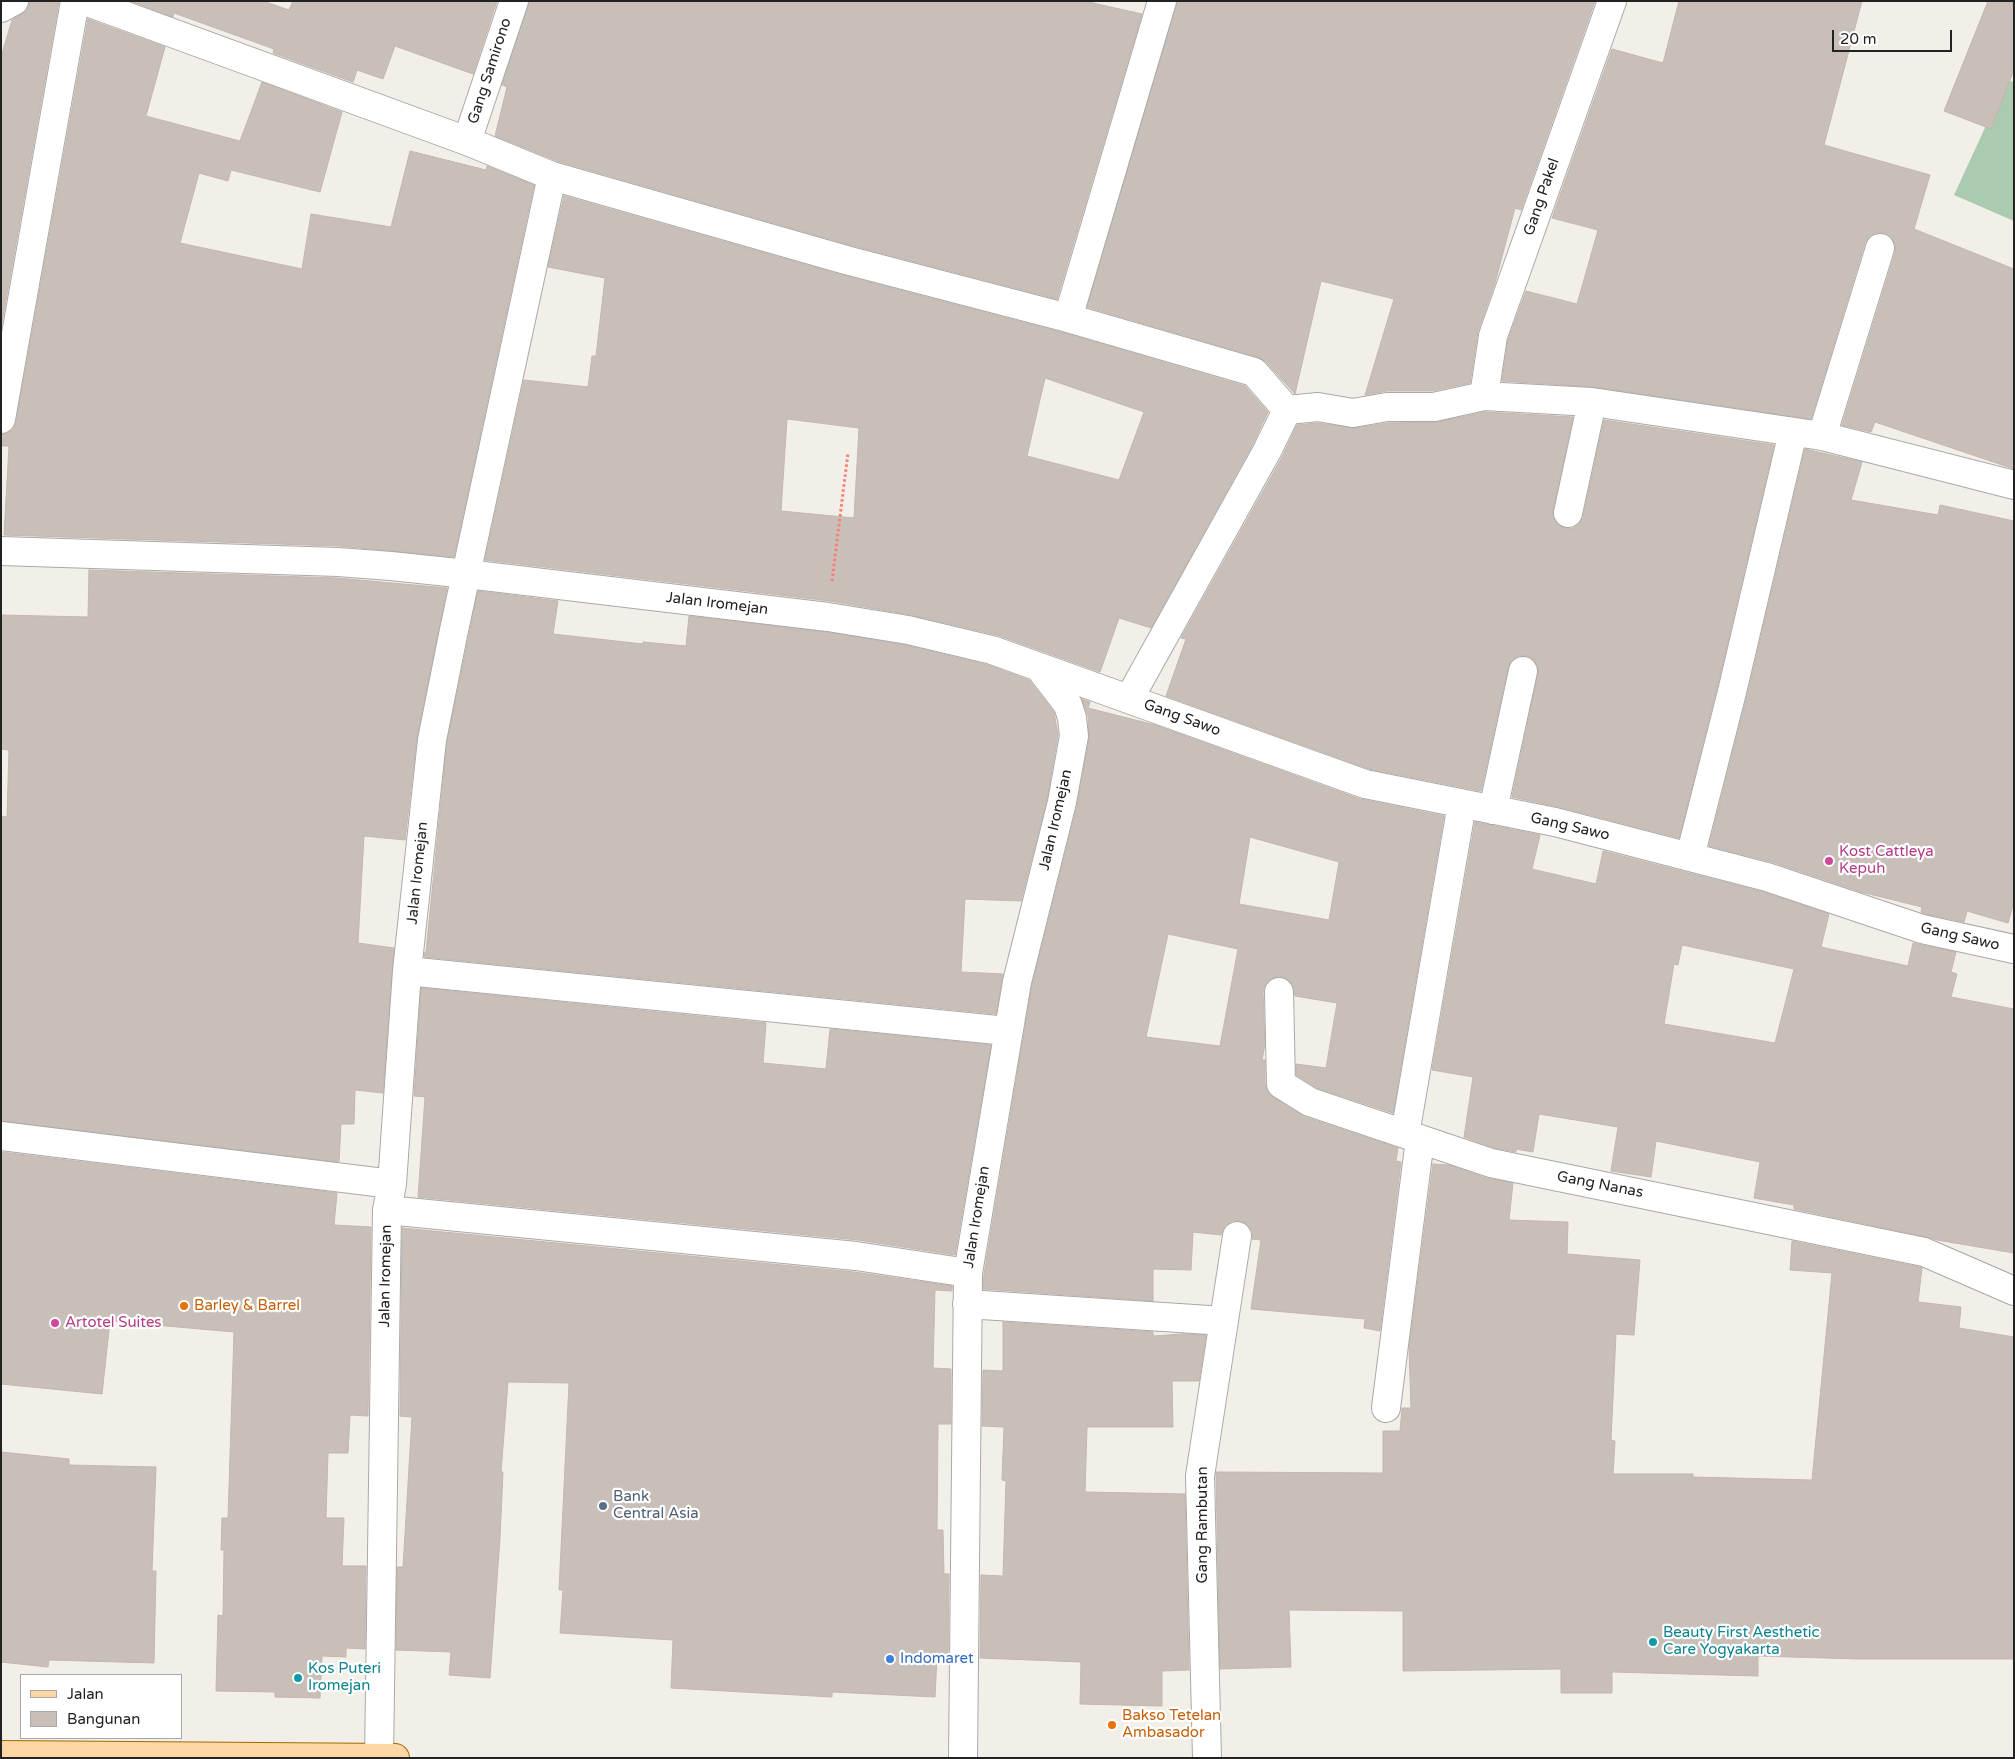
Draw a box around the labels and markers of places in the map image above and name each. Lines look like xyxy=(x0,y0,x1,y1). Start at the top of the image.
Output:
place label: Kost Cattleya Kepuh xyxy=(1839,843,1934,878)
marker: Kost Cattleya Kepuh xyxy=(1823,855,1835,867)
place label: Barley & Barrel xyxy=(194,1297,300,1315)
marker: Barley & Barrel xyxy=(178,1300,190,1312)
place label: Artotel Suites xyxy=(65,1314,162,1332)
marker: Artotel Suites xyxy=(49,1317,61,1329)
place label: Bank Central Asia xyxy=(613,1488,699,1523)
marker: Bank Central Asia xyxy=(597,1500,609,1512)
place label: Beauty First Aesthetic Care Yogyakarta xyxy=(1663,1624,1820,1659)
marker: Beauty First Aesthetic Care Yogyakarta xyxy=(1647,1636,1659,1648)
place label: Indomaret xyxy=(900,1650,974,1668)
marker: Indomaret xyxy=(884,1653,896,1665)
place label: Kos Puteri Iromejan xyxy=(308,1660,381,1695)
marker: Kos Puteri Iromejan xyxy=(292,1672,304,1684)
place label: Bakso Tetelan Ambasador xyxy=(1122,1707,1221,1742)
marker: Bakso Tetelan Ambasador xyxy=(1106,1719,1118,1731)

